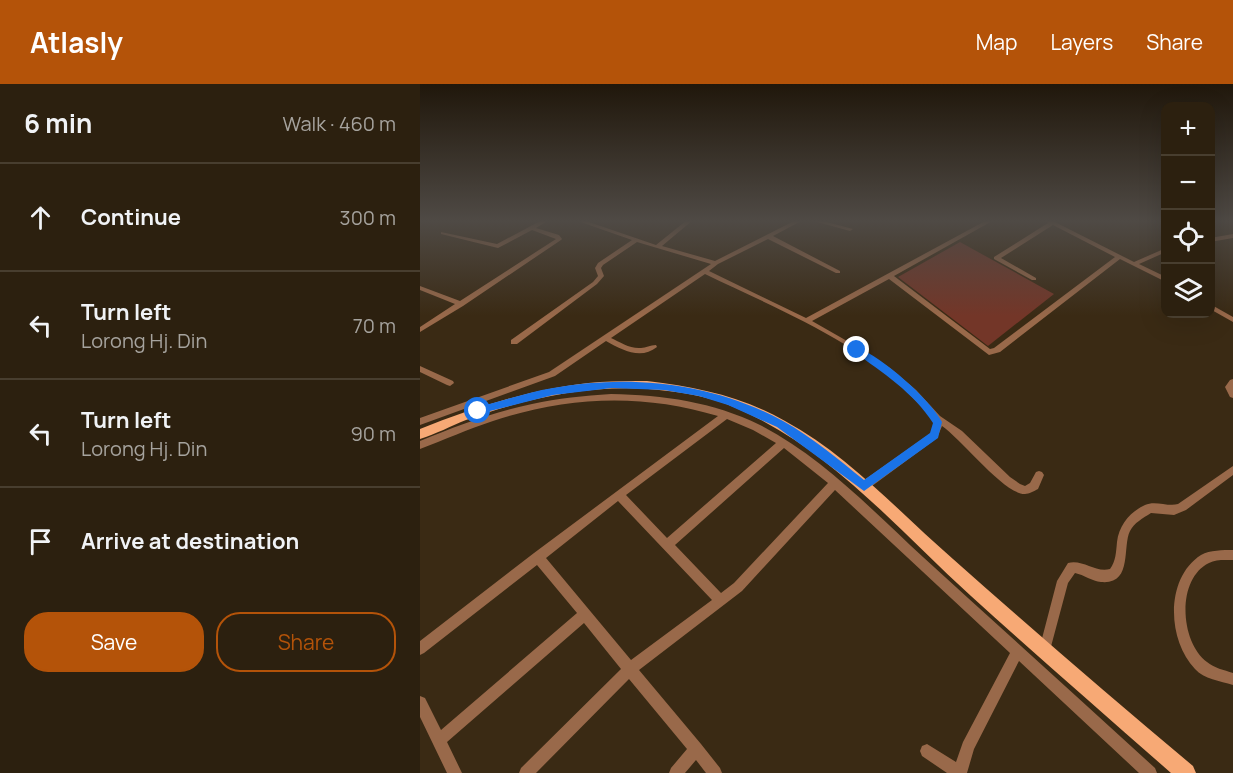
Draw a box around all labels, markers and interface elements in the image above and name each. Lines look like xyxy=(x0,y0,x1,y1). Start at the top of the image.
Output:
text: Atlasly xyxy=(30,23,123,61)
text: Map xyxy=(976,28,1017,56)
text: Layers xyxy=(1050,28,1113,56)
text: Share xyxy=(1146,28,1203,56)
map controls xyxy=(1161,102,1215,318)
button: + xyxy=(1161,102,1215,156)
text: 6 min xyxy=(24,105,92,141)
text: Walk · 460 m xyxy=(283,110,396,137)
button: − xyxy=(1161,156,1215,210)
icon: ahead xyxy=(24,201,57,234)
text: Continue xyxy=(81,202,181,232)
text: 300 m xyxy=(340,204,396,231)
button: locate xyxy=(1161,210,1215,264)
button: layers xyxy=(1161,264,1215,318)
text: Turn left xyxy=(81,297,171,327)
icon: left xyxy=(24,309,57,342)
text: 70 m xyxy=(353,312,396,339)
text: Lorong Hj. Din xyxy=(81,327,207,354)
route end xyxy=(843,336,869,362)
route start xyxy=(464,397,490,423)
text: Turn left xyxy=(81,405,171,435)
icon: left xyxy=(24,417,57,450)
text: 90 m xyxy=(350,420,396,447)
text: Lorong Hj. Din xyxy=(81,435,207,462)
icon: arrive xyxy=(24,525,57,558)
text: Arrive at destination xyxy=(81,526,299,556)
button: Save xyxy=(24,612,204,672)
button: Share xyxy=(216,612,396,672)

